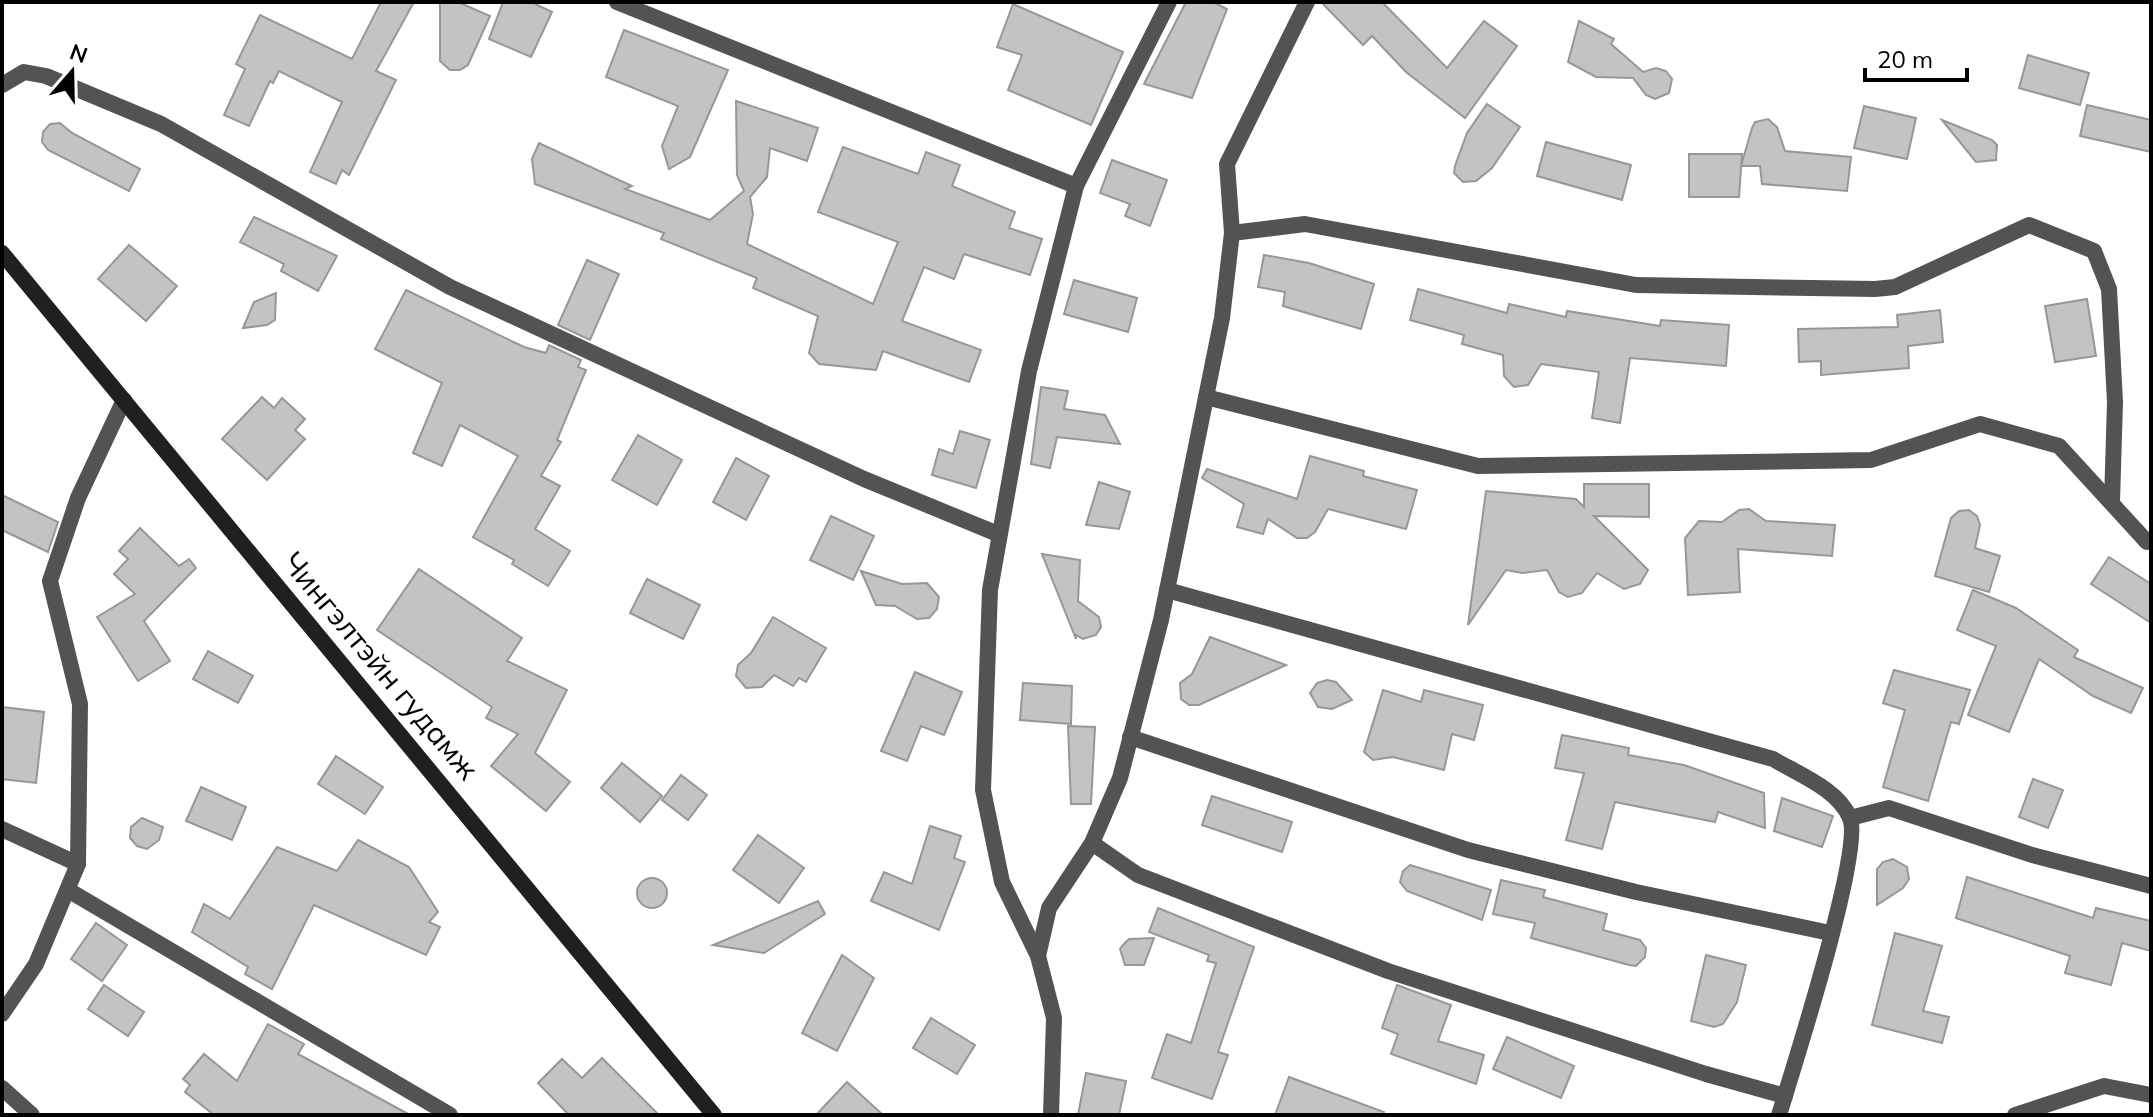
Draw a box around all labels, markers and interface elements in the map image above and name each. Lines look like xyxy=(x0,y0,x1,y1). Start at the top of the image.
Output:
north arrow xyxy=(32,32,112,112)
scale bar xyxy=(1865,32,1967,82)
text: N xyxy=(66,37,91,69)
text: 20 m xyxy=(1877,44,1933,74)
street label: Чингэлтэйн гудамж xyxy=(274,544,488,788)

